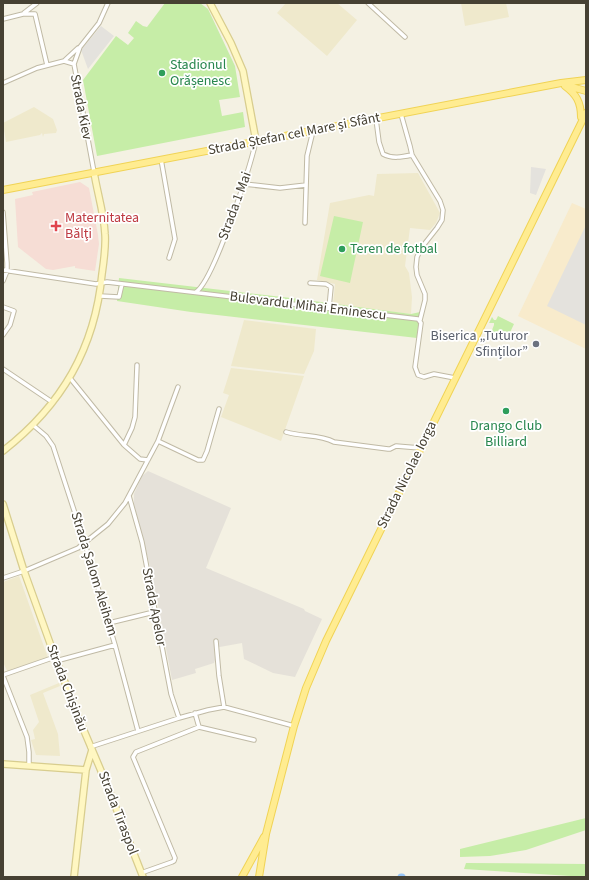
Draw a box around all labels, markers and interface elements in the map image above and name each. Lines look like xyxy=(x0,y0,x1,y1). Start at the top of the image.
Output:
place label: Stadionul Orășenesc xyxy=(170,55,231,91)
marker: Stadionul Orășenesc xyxy=(157,68,167,78)
street label: Strada Kiev xyxy=(65,73,97,142)
street label: Strada Ștefan cel Mare și Sfânt xyxy=(206,107,382,161)
street label: Strada 1 Mai xyxy=(213,169,257,243)
place label: Maternitatea Bălţi xyxy=(65,208,139,244)
marker: Maternitatea Bălţi xyxy=(50,220,62,232)
place label: Teren de fotbal xyxy=(350,239,438,259)
marker: Teren de fotbal xyxy=(337,244,347,254)
street label: Bulevardul Mihai Eminescu xyxy=(229,286,387,326)
place label: Biserica „Tuturor Sfinților” xyxy=(431,326,528,362)
marker: Biserica „Tuturor Sfinților” xyxy=(531,339,541,349)
marker: Drango Club Billiard xyxy=(501,406,511,416)
place label: Drango Club Billiard xyxy=(470,416,542,452)
street label: Strada Nicolae Iorga xyxy=(372,418,442,532)
street label: Strada Șalom Aleihem xyxy=(66,509,122,639)
street label: Strada Apelor xyxy=(137,566,171,648)
street label: Strada Chișinău xyxy=(41,642,93,734)
street label: Strada Tiraspol xyxy=(93,768,143,858)

